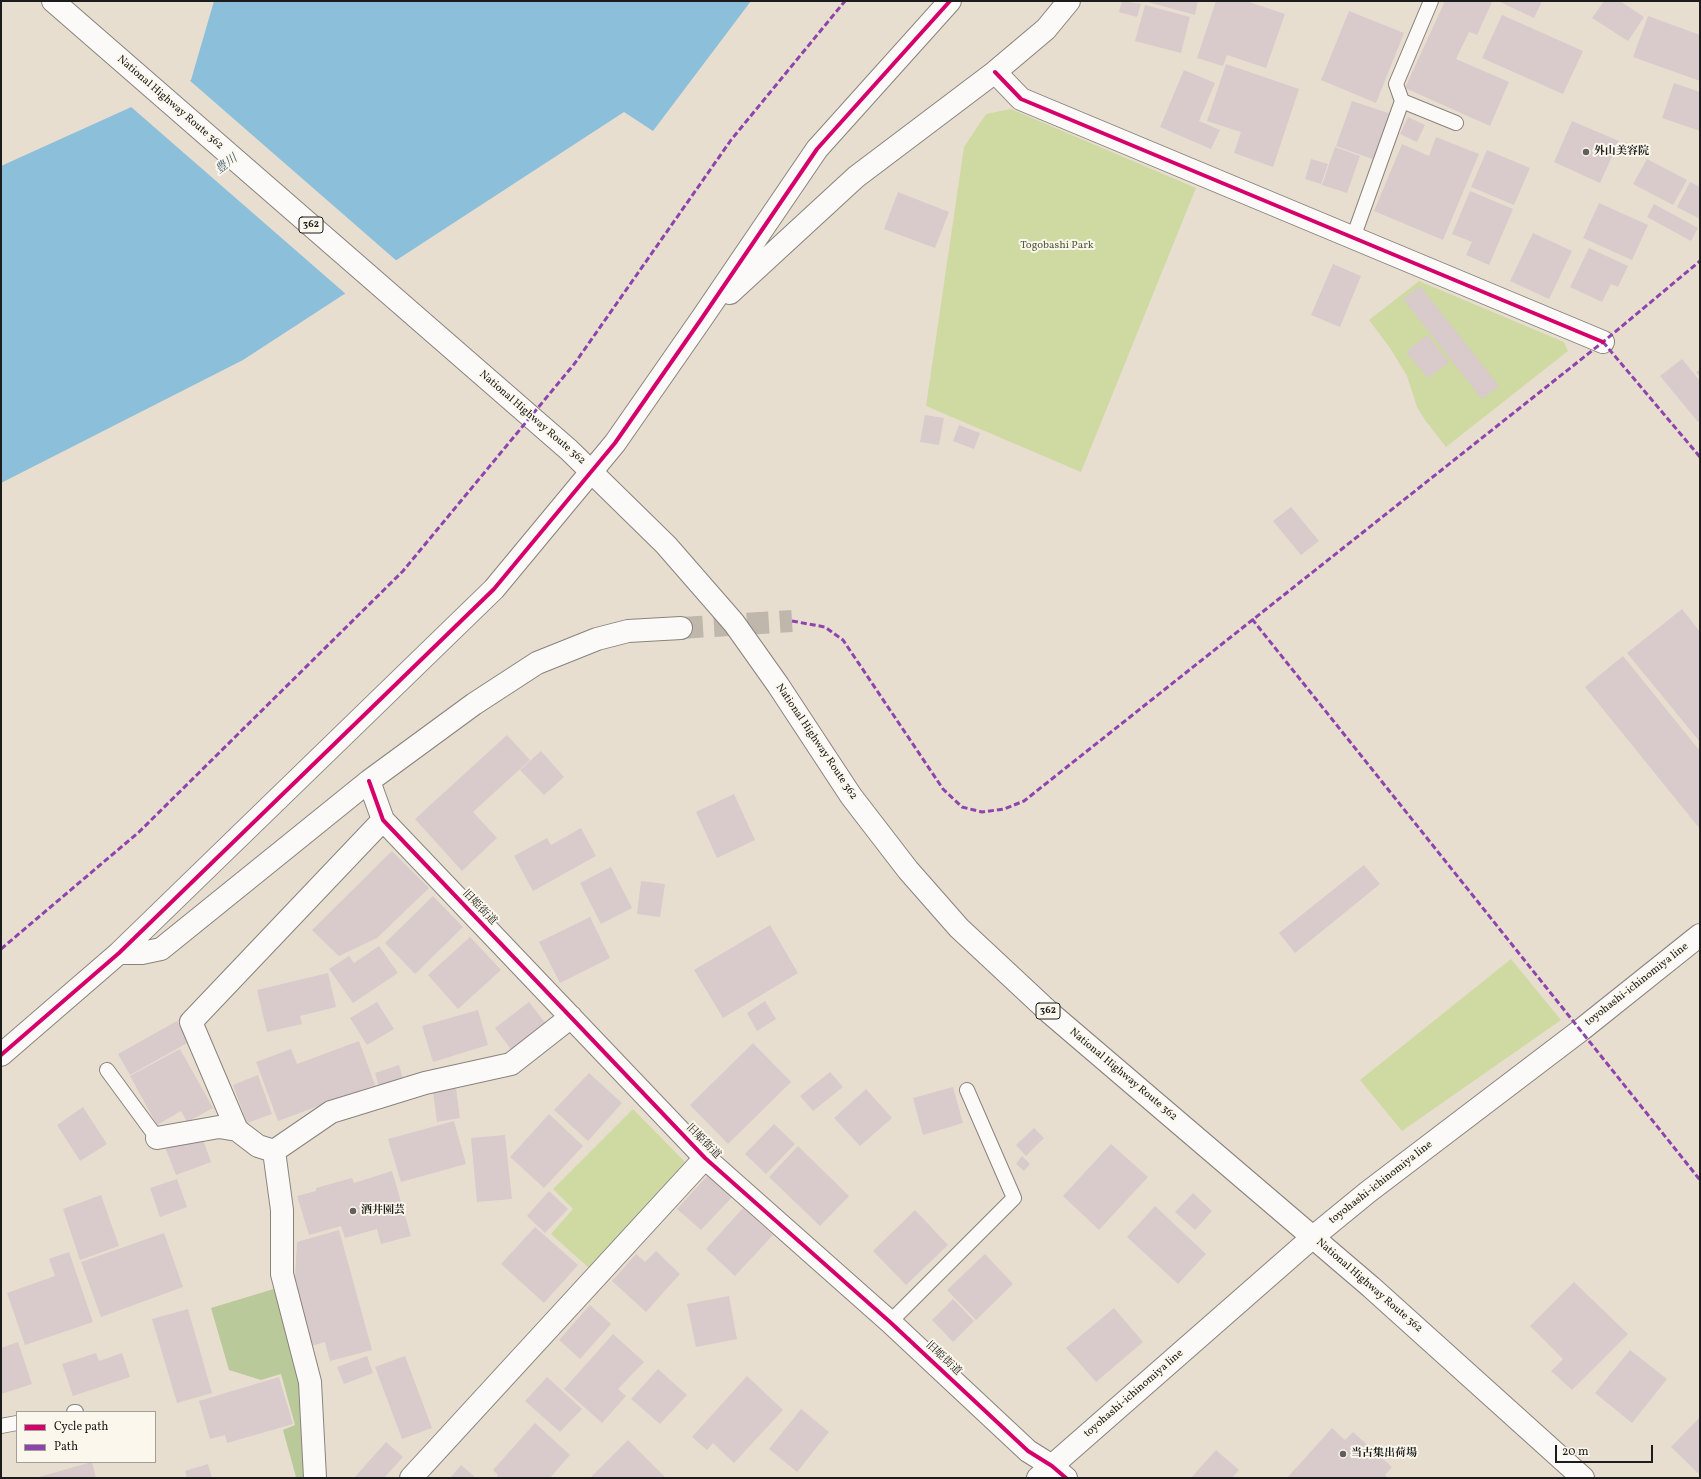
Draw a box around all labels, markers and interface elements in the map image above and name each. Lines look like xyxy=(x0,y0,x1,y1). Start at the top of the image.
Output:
street label: National Highway Route 362 xyxy=(114,53,226,153)
place label: 外山美容院 xyxy=(1594,145,1649,159)
marker: 外山美容院 xyxy=(1581,147,1591,157)
water label: 豊川 xyxy=(213,152,241,178)
road number: 362 xyxy=(299,217,323,233)
park label: Togobashi Park xyxy=(1020,239,1094,253)
street label: National Highway Route 362 xyxy=(476,368,588,468)
street label: National Highway Route 362 xyxy=(772,682,860,802)
street label: 旧姫街道 xyxy=(459,888,499,928)
street label: toyohashi-ichinomiya line xyxy=(1583,941,1691,1029)
road number: 362 xyxy=(1036,1003,1060,1019)
street label: National Highway Route 362 xyxy=(1066,1026,1180,1124)
street label: 旧姫街道 xyxy=(683,1122,723,1162)
street label: toyohashi-ichinomiya line xyxy=(1327,1139,1435,1227)
place label: 酒井園芸 xyxy=(361,1204,405,1218)
marker: 酒井園芸 xyxy=(348,1206,358,1216)
street label: National Highway Route 362 xyxy=(1313,1236,1425,1336)
street label: 旧姫街道 xyxy=(922,1339,964,1379)
street label: toyohashi-ichinomiya line xyxy=(1082,1347,1186,1441)
legend xyxy=(16,1411,156,1463)
text: Cycle path xyxy=(54,1419,109,1435)
scale bar xyxy=(1557,1437,1655,1463)
text: Path xyxy=(54,1439,78,1455)
text: 20 m xyxy=(1562,1444,1589,1460)
place label: 当古集出荷場 xyxy=(1351,1447,1417,1461)
marker: 当古集出荷場 xyxy=(1338,1449,1348,1459)

